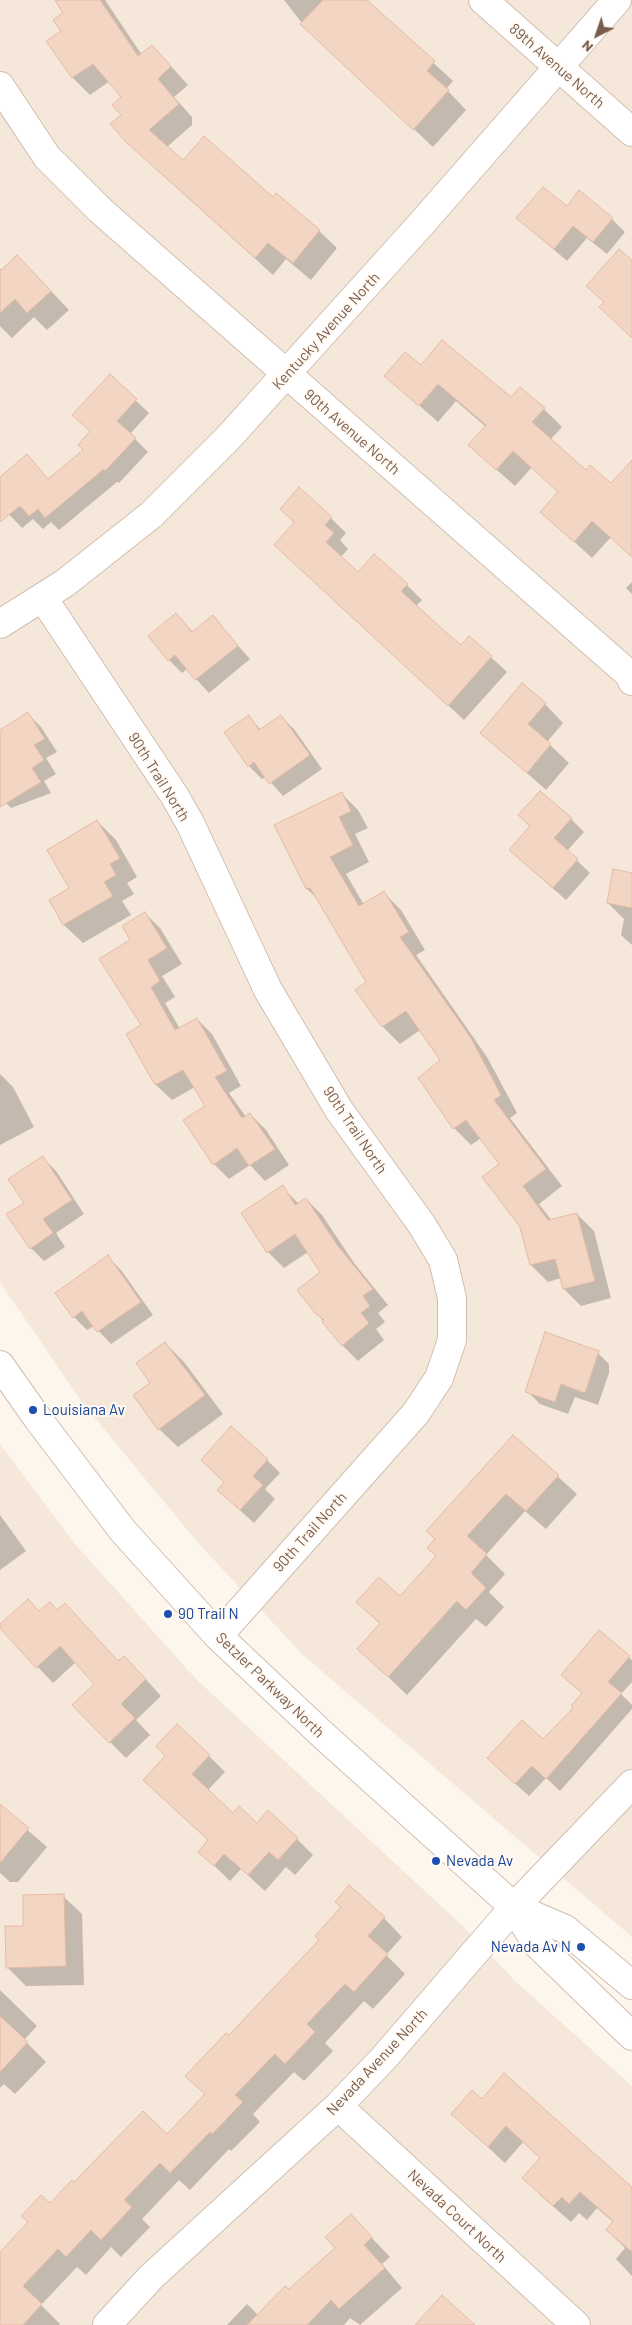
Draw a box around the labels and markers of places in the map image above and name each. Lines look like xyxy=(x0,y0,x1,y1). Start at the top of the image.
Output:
place label: Louisiana Av xyxy=(43,1401,125,1419)
marker: Louisiana Av xyxy=(27,1404,39,1416)
place label: 90 Trail N xyxy=(178,1605,239,1623)
marker: 90 Trail N xyxy=(162,1608,174,1620)
place label: Nevada Av xyxy=(446,1852,513,1870)
marker: Nevada Av xyxy=(430,1855,442,1867)
place label: Nevada Av N xyxy=(491,1938,571,1956)
marker: Nevada Av N xyxy=(575,1941,587,1953)

